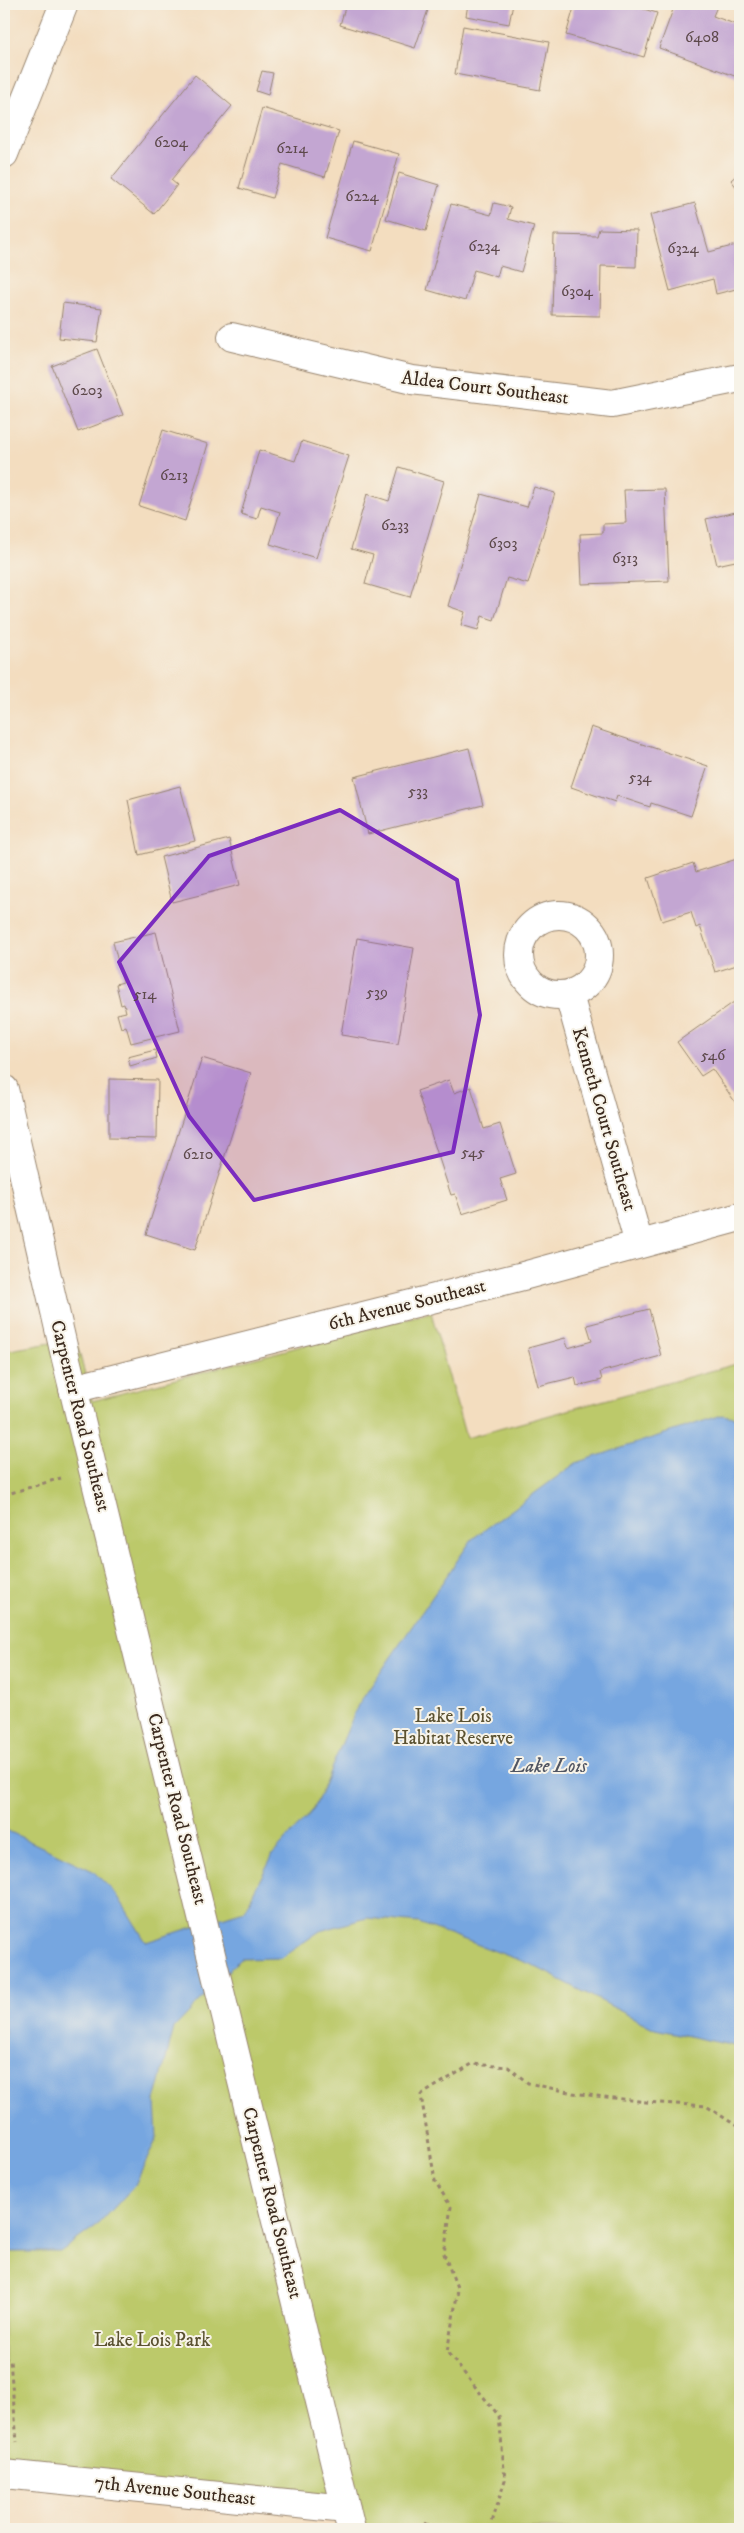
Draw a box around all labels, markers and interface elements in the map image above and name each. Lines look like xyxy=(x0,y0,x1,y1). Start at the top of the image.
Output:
house number: 6408 xyxy=(685,27,719,47)
house number: 6204 xyxy=(154,132,189,152)
house number: 6214 xyxy=(276,138,308,158)
house number: 6224 xyxy=(345,186,379,206)
house number: 6234 xyxy=(468,236,500,256)
house number: 6324 xyxy=(667,238,699,258)
house number: 6304 xyxy=(561,281,594,301)
street label: Aldea Court Southeast xyxy=(400,366,570,410)
house number: 6203 xyxy=(72,380,102,400)
house number: 6213 xyxy=(160,465,188,485)
house number: 6233 xyxy=(381,515,409,535)
house number: 6303 xyxy=(489,533,517,553)
house number: 6313 xyxy=(612,548,638,568)
house number: 534 xyxy=(628,767,652,787)
house number: 533 xyxy=(408,781,428,801)
house number: 539 xyxy=(366,982,388,1002)
house number: 514 xyxy=(133,984,157,1004)
street label: Kenneth Court Southeast xyxy=(567,1025,641,1213)
house number: 546 xyxy=(701,1045,726,1065)
house number: 545 xyxy=(461,1142,485,1162)
house number: 6210 xyxy=(183,1144,213,1164)
street label: 6th Avenue Southeast xyxy=(326,1274,488,1336)
street label: Carpenter Road Southeast xyxy=(45,1318,115,1514)
park label: Lake Lois Habitat Reserve xyxy=(393,1705,513,1750)
street label: Carpenter Road Southeast xyxy=(142,1711,212,1907)
water label: Lake Lois xyxy=(510,1754,588,1779)
street label: Carpenter Road Southeast xyxy=(237,2105,307,2301)
park label: Lake Lois Park xyxy=(94,2329,211,2352)
street label: 7th Avenue Southeast xyxy=(93,2471,257,2511)

